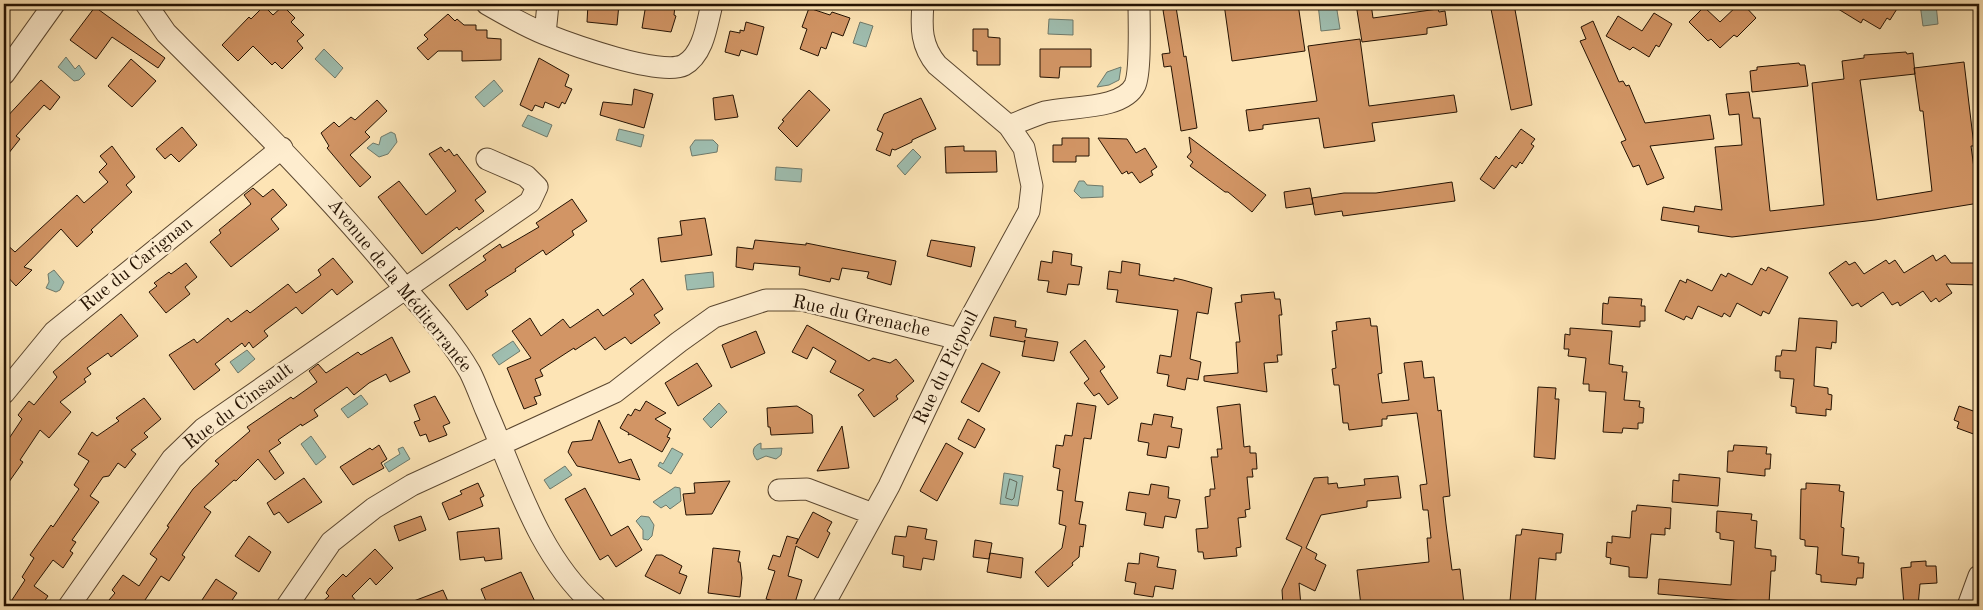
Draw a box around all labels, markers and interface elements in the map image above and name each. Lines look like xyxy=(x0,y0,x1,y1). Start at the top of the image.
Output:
street label: Avenue de la Méditerranée xyxy=(323,196,475,376)
street label: Rue du Carignan xyxy=(77,214,197,316)
street label: Rue du Grenache xyxy=(790,293,932,341)
street label: Rue du Picpoul xyxy=(911,308,983,428)
street label: Rue du Cinsault xyxy=(181,360,297,454)

